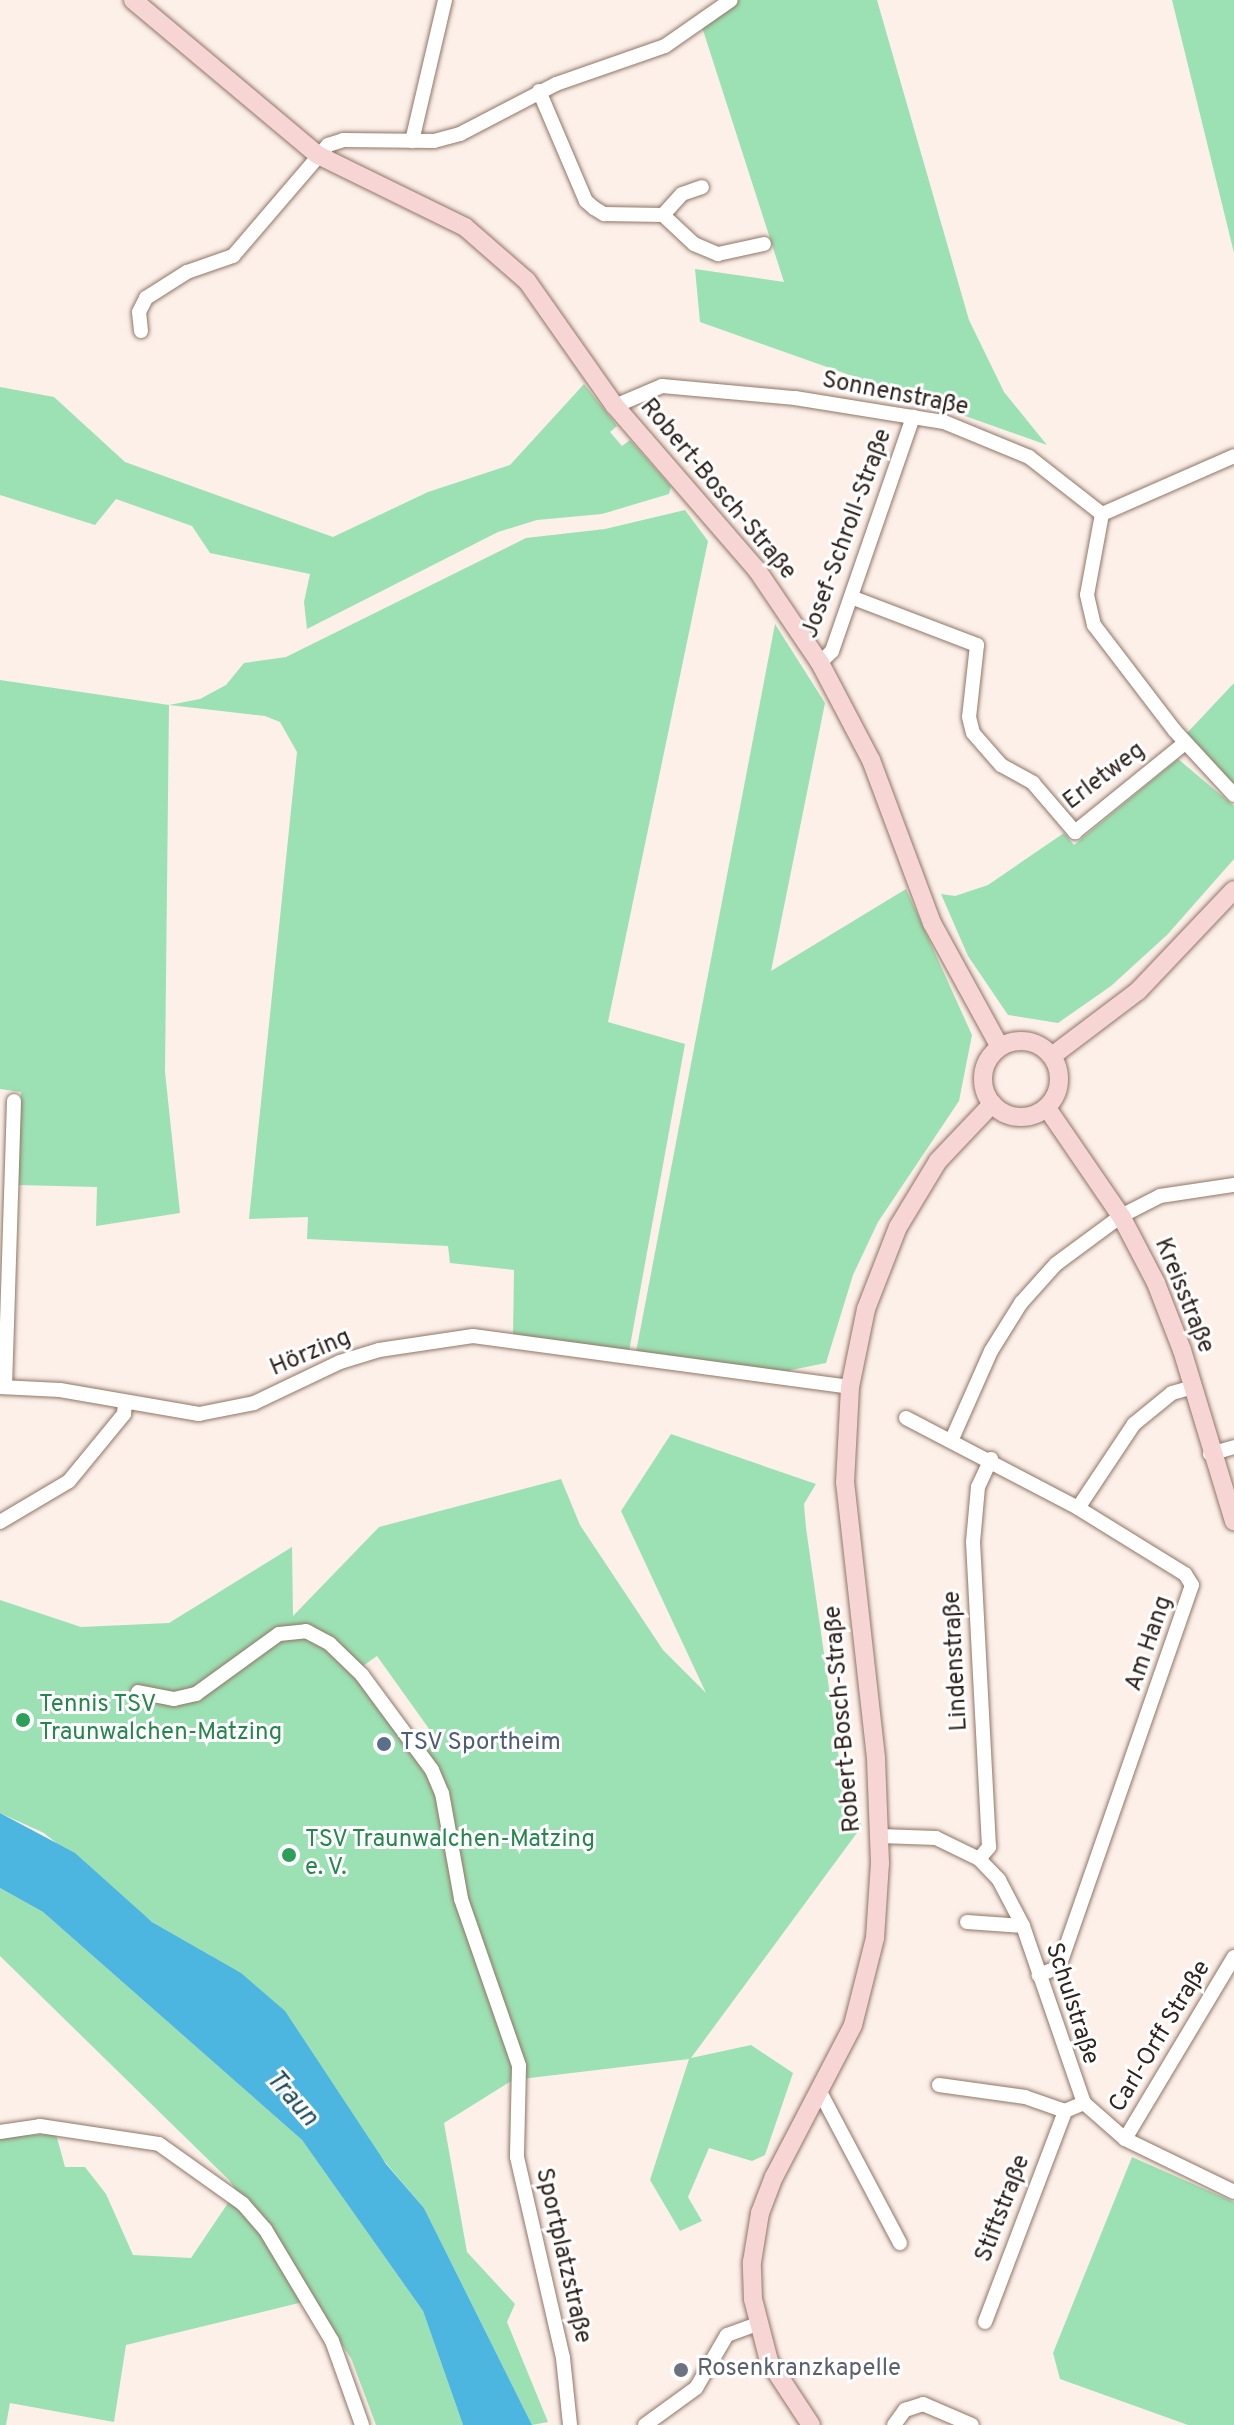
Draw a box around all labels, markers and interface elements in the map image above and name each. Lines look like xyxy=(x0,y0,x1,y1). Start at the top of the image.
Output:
street label: Sonnenstraße xyxy=(819,367,971,423)
street label: Robert-Bosch-Straße xyxy=(633,394,801,586)
street label: Josef-Schroll-Straße xyxy=(797,425,899,643)
street label: Erletweg xyxy=(1058,737,1152,817)
street label: Kreisstraße xyxy=(1147,1234,1219,1358)
street label: Hörzing xyxy=(266,1324,356,1384)
street label: Lindenstraße xyxy=(939,1590,975,1732)
street label: Am Hang xyxy=(1120,1593,1180,1695)
street label: Robert-Bosch-Straße xyxy=(820,1604,868,1834)
place label: Tennis TSV Traunwalchen-Matzing xyxy=(39,1692,282,1748)
marker: Tennis TSV Traunwalchen-Matzing xyxy=(14,1711,32,1729)
place label: TSV Sportheim xyxy=(400,1730,562,1758)
marker: TSV Sportheim xyxy=(375,1735,393,1753)
place label: TSV Traunwalchen-Matzing e. V. xyxy=(305,1827,597,1883)
marker: TSV Traunwalchen-Matzing e. V. xyxy=(280,1846,298,1864)
street label: Schulstraße xyxy=(1038,1940,1104,2068)
street label: Carl-Orff Straße xyxy=(1104,1956,1218,2118)
water label: Traun xyxy=(258,2065,324,2133)
street label: Stiftstraße xyxy=(970,2151,1038,2267)
street label: Sportplatzstraße xyxy=(528,2166,596,2346)
place label: Rosenkranzkapelle xyxy=(697,2356,901,2384)
marker: Rosenkranzkapelle xyxy=(672,2361,690,2379)

